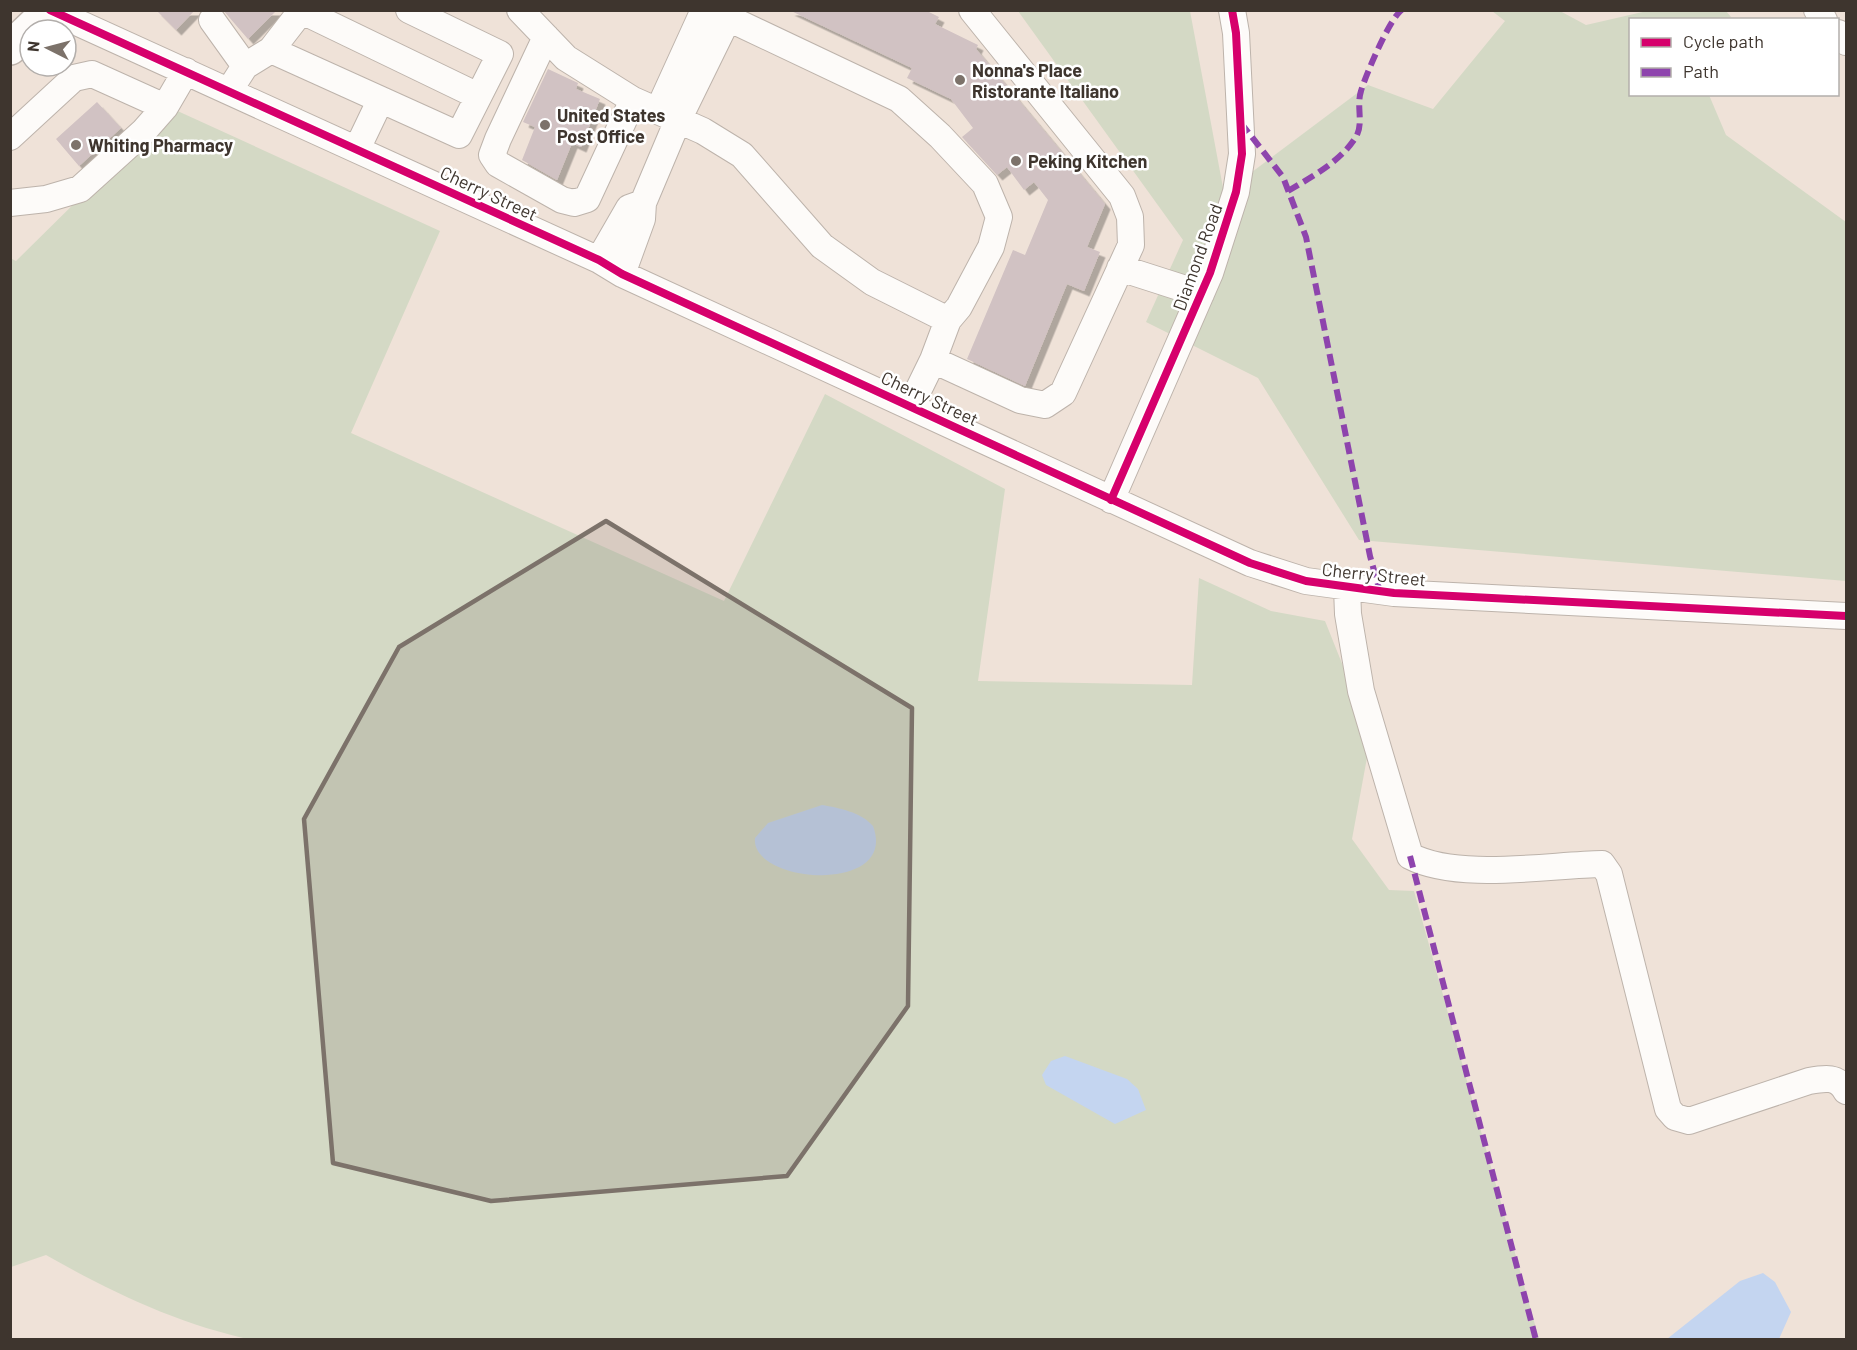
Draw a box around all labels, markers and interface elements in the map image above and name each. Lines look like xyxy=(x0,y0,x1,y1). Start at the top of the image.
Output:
north arrow xyxy=(18,18,78,78)
legend xyxy=(1629,18,1839,96)
text: Cycle path xyxy=(1683,30,1764,52)
text: N xyxy=(23,40,43,53)
place label: Nonna's Place Ristorante Italiano xyxy=(972,59,1119,102)
text: Path xyxy=(1683,60,1719,82)
marker: Nonna's Place Ristorante Italiano xyxy=(953,73,967,87)
place label: United States Post Office xyxy=(557,104,665,147)
marker: United States Post Office xyxy=(538,118,552,132)
place label: Whiting Pharmacy xyxy=(88,134,233,156)
marker: Whiting Pharmacy xyxy=(69,138,83,152)
place label: Peking Kitchen xyxy=(1028,150,1147,172)
marker: Peking Kitchen xyxy=(1009,154,1023,168)
street label: Cherry Street xyxy=(437,161,541,225)
street label: Diamond Road xyxy=(1167,200,1227,314)
street label: Cherry Street xyxy=(878,366,982,430)
street label: Cherry Street xyxy=(1321,558,1427,590)

